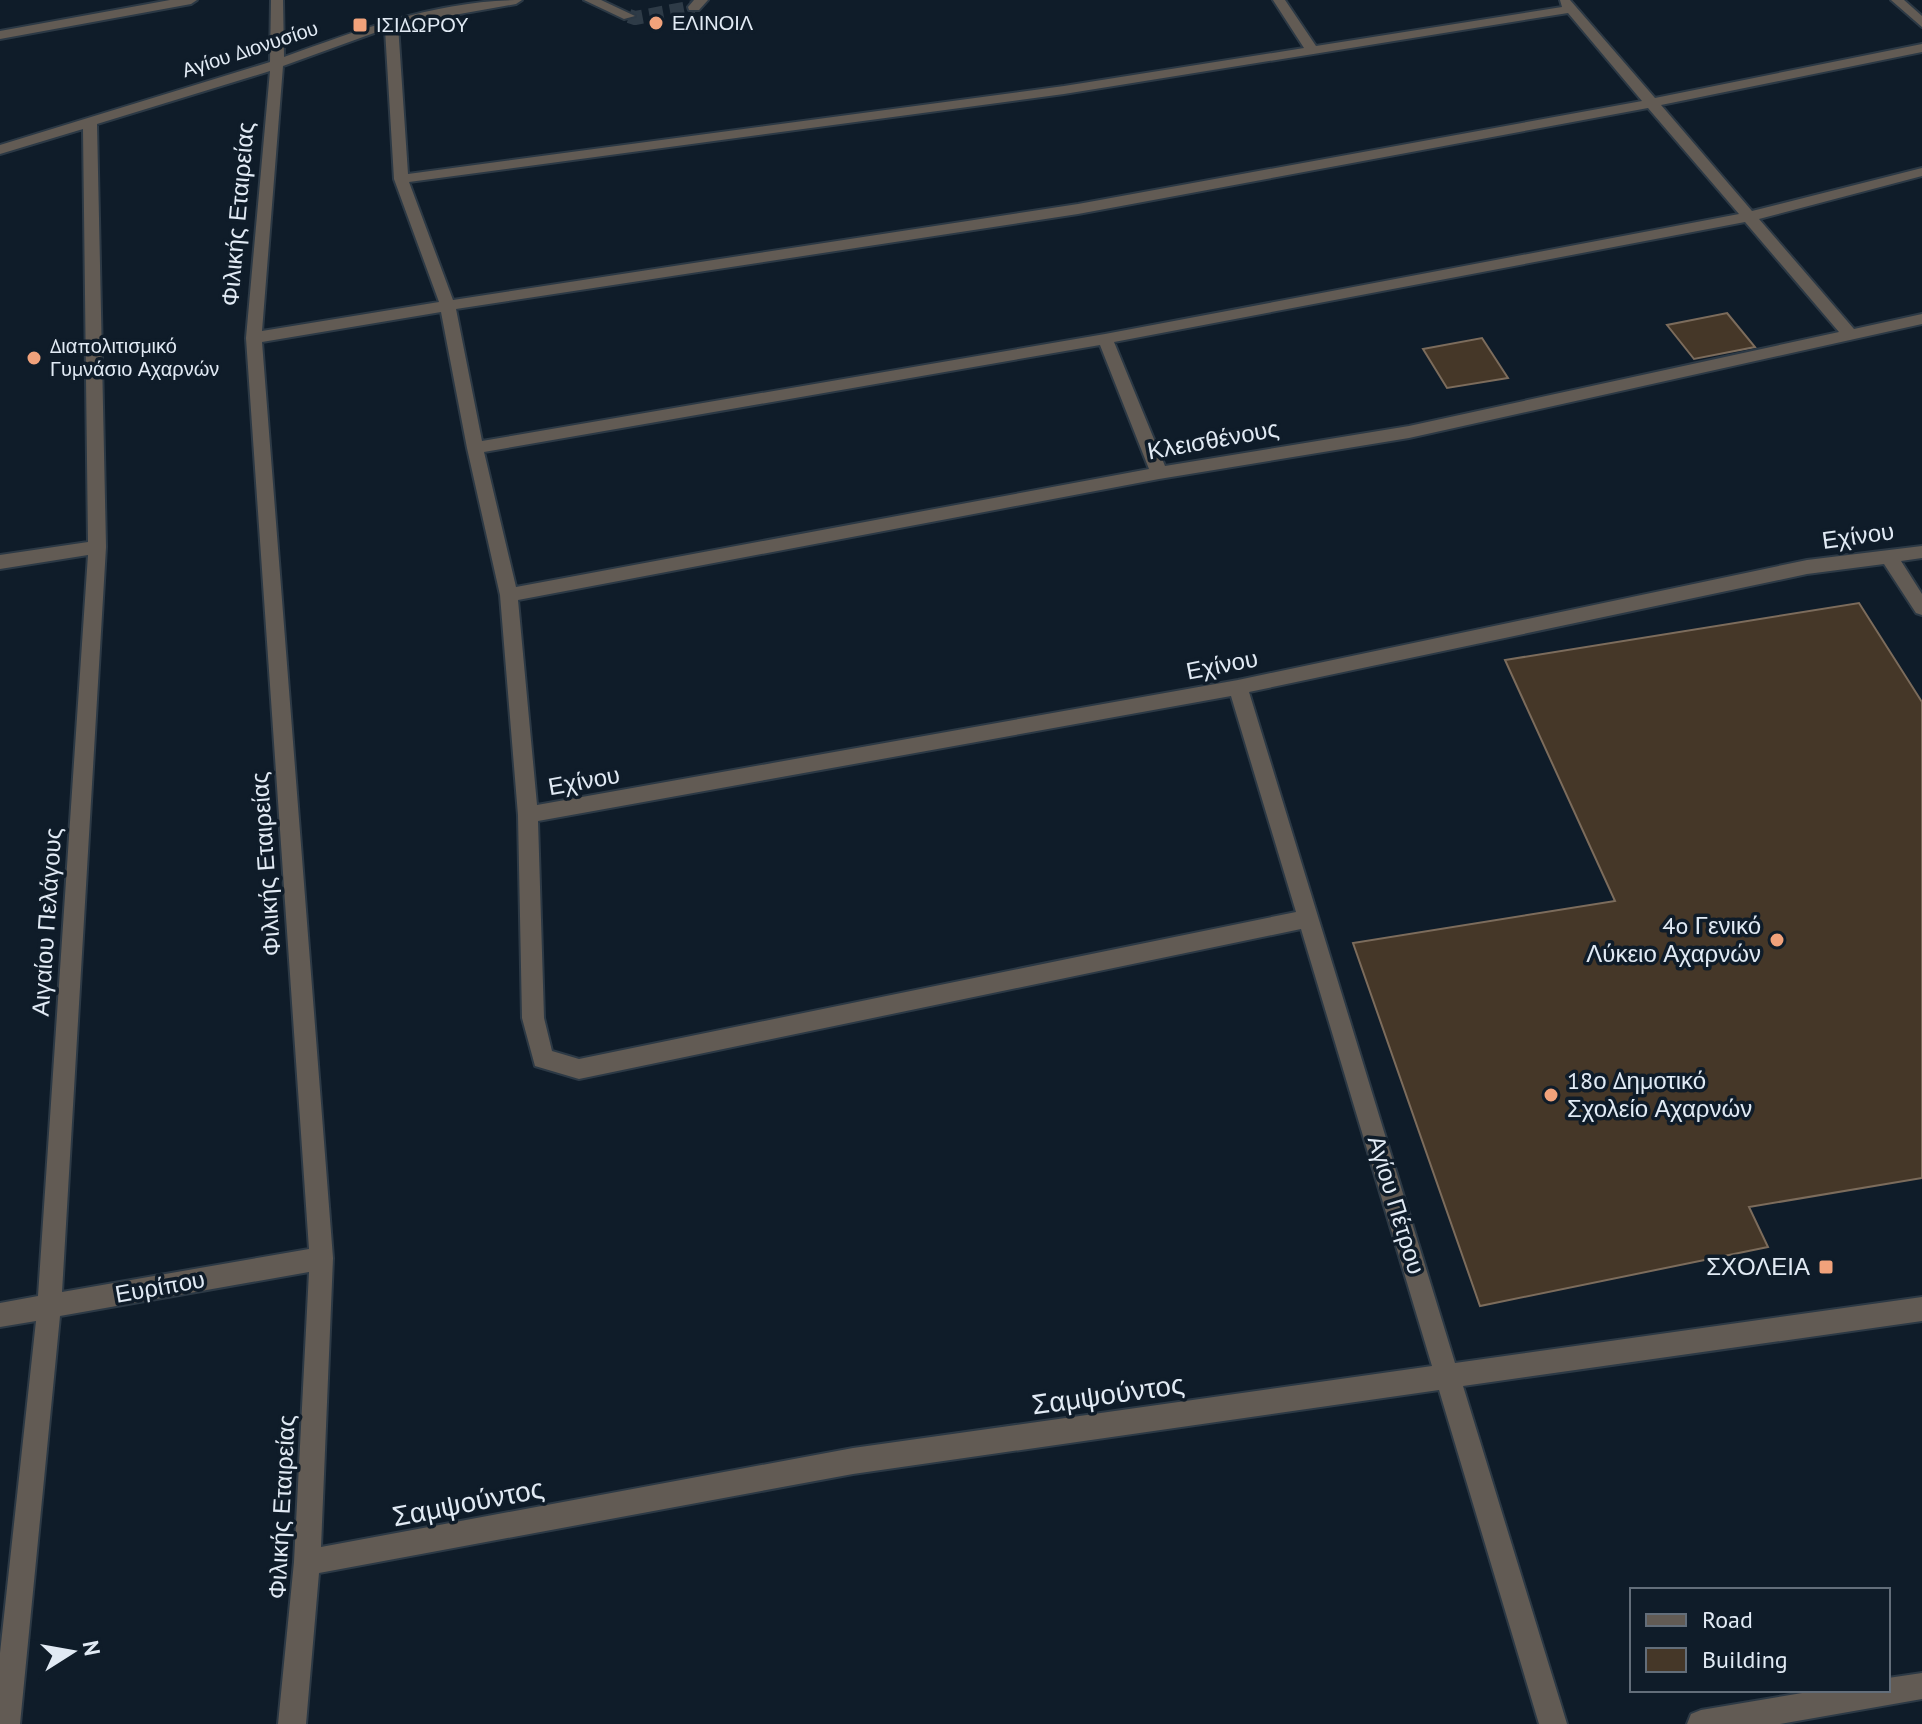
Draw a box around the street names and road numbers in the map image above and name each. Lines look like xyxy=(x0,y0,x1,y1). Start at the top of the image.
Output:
street label: Αγίου Διονυσίου xyxy=(179,15,321,83)
street label: Φιλικής Εταιρείας xyxy=(214,121,261,307)
street label: Κλεισθένους xyxy=(1145,413,1281,466)
street label: Εχίνου xyxy=(1820,515,1896,556)
street label: Εχίνου xyxy=(1183,642,1260,687)
street label: Εχίνου xyxy=(546,759,622,802)
street label: Φιλικής Εταιρείας xyxy=(244,771,287,957)
street label: Αιγαίου Πελάγους xyxy=(24,827,69,1017)
street label: Αγίου Πέτρου xyxy=(1361,1132,1432,1278)
street label: Ευρίπου xyxy=(113,1263,207,1310)
street label: Σαμψούντος xyxy=(1029,1365,1187,1423)
street label: Φιλικής Εταιρείας xyxy=(261,1414,302,1600)
street label: Σαμψούντος xyxy=(389,1469,547,1534)

